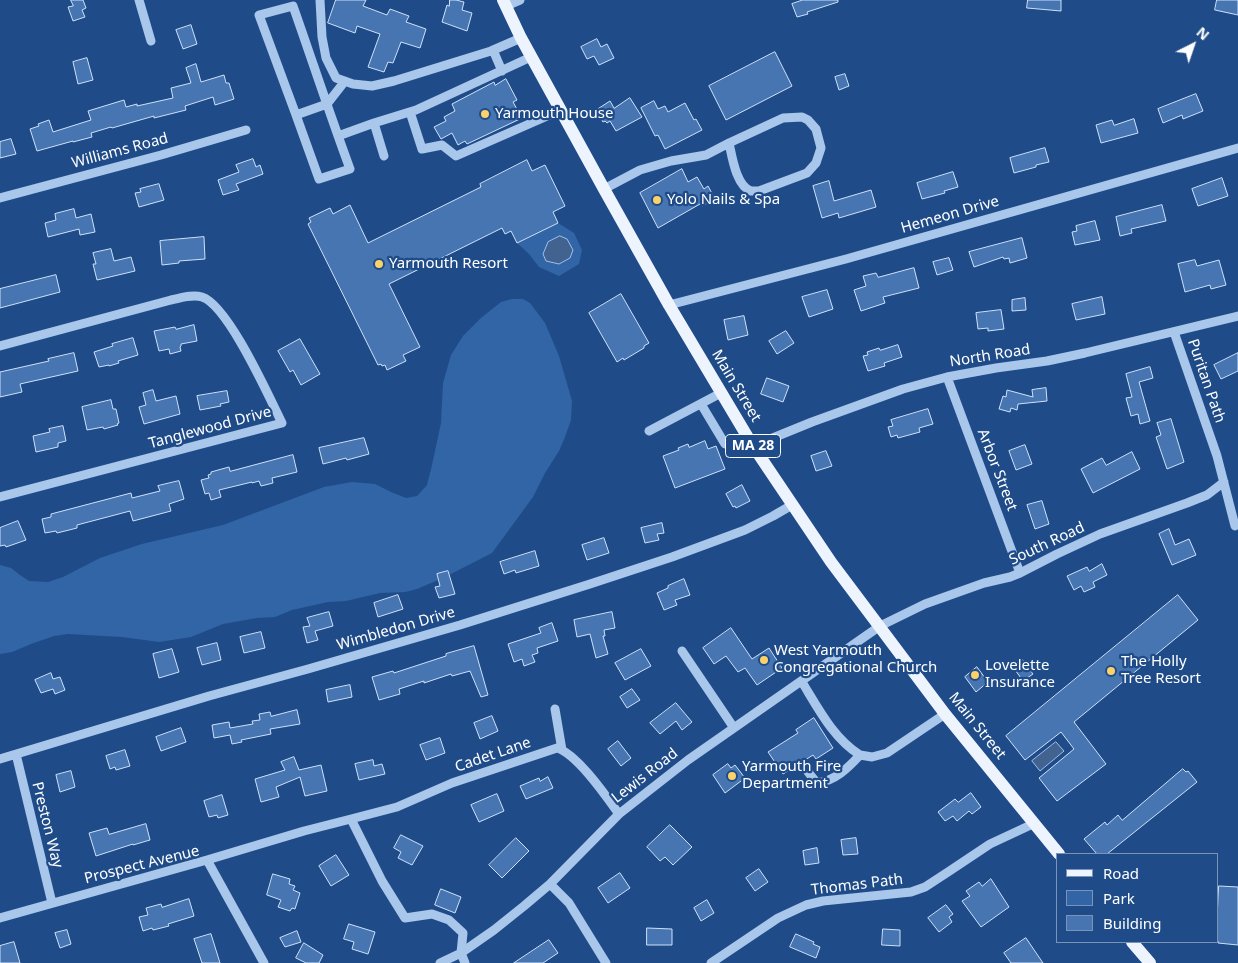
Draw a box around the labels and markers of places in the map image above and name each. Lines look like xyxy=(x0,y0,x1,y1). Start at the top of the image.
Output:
place label: Yarmouth House xyxy=(495,105,613,123)
marker: Yarmouth House xyxy=(479,108,491,120)
place label: Yolo Nails & Spa xyxy=(667,191,780,209)
marker: Yolo Nails & Spa xyxy=(651,194,663,206)
place label: Yarmouth Resort xyxy=(389,255,508,273)
marker: Yarmouth Resort xyxy=(373,258,385,270)
place label: West Yarmouth Congregational Church xyxy=(774,642,937,677)
place label: The Holly Tree Resort xyxy=(1121,653,1201,688)
marker: West Yarmouth Congregational Church xyxy=(758,654,770,666)
place label: Lovelette Insurance xyxy=(985,657,1055,692)
marker: The Holly Tree Resort xyxy=(1105,665,1117,677)
marker: Lovelette Insurance xyxy=(969,669,981,681)
place label: Yarmouth Fire Department xyxy=(742,758,841,793)
marker: Yarmouth Fire Department xyxy=(726,770,738,782)

